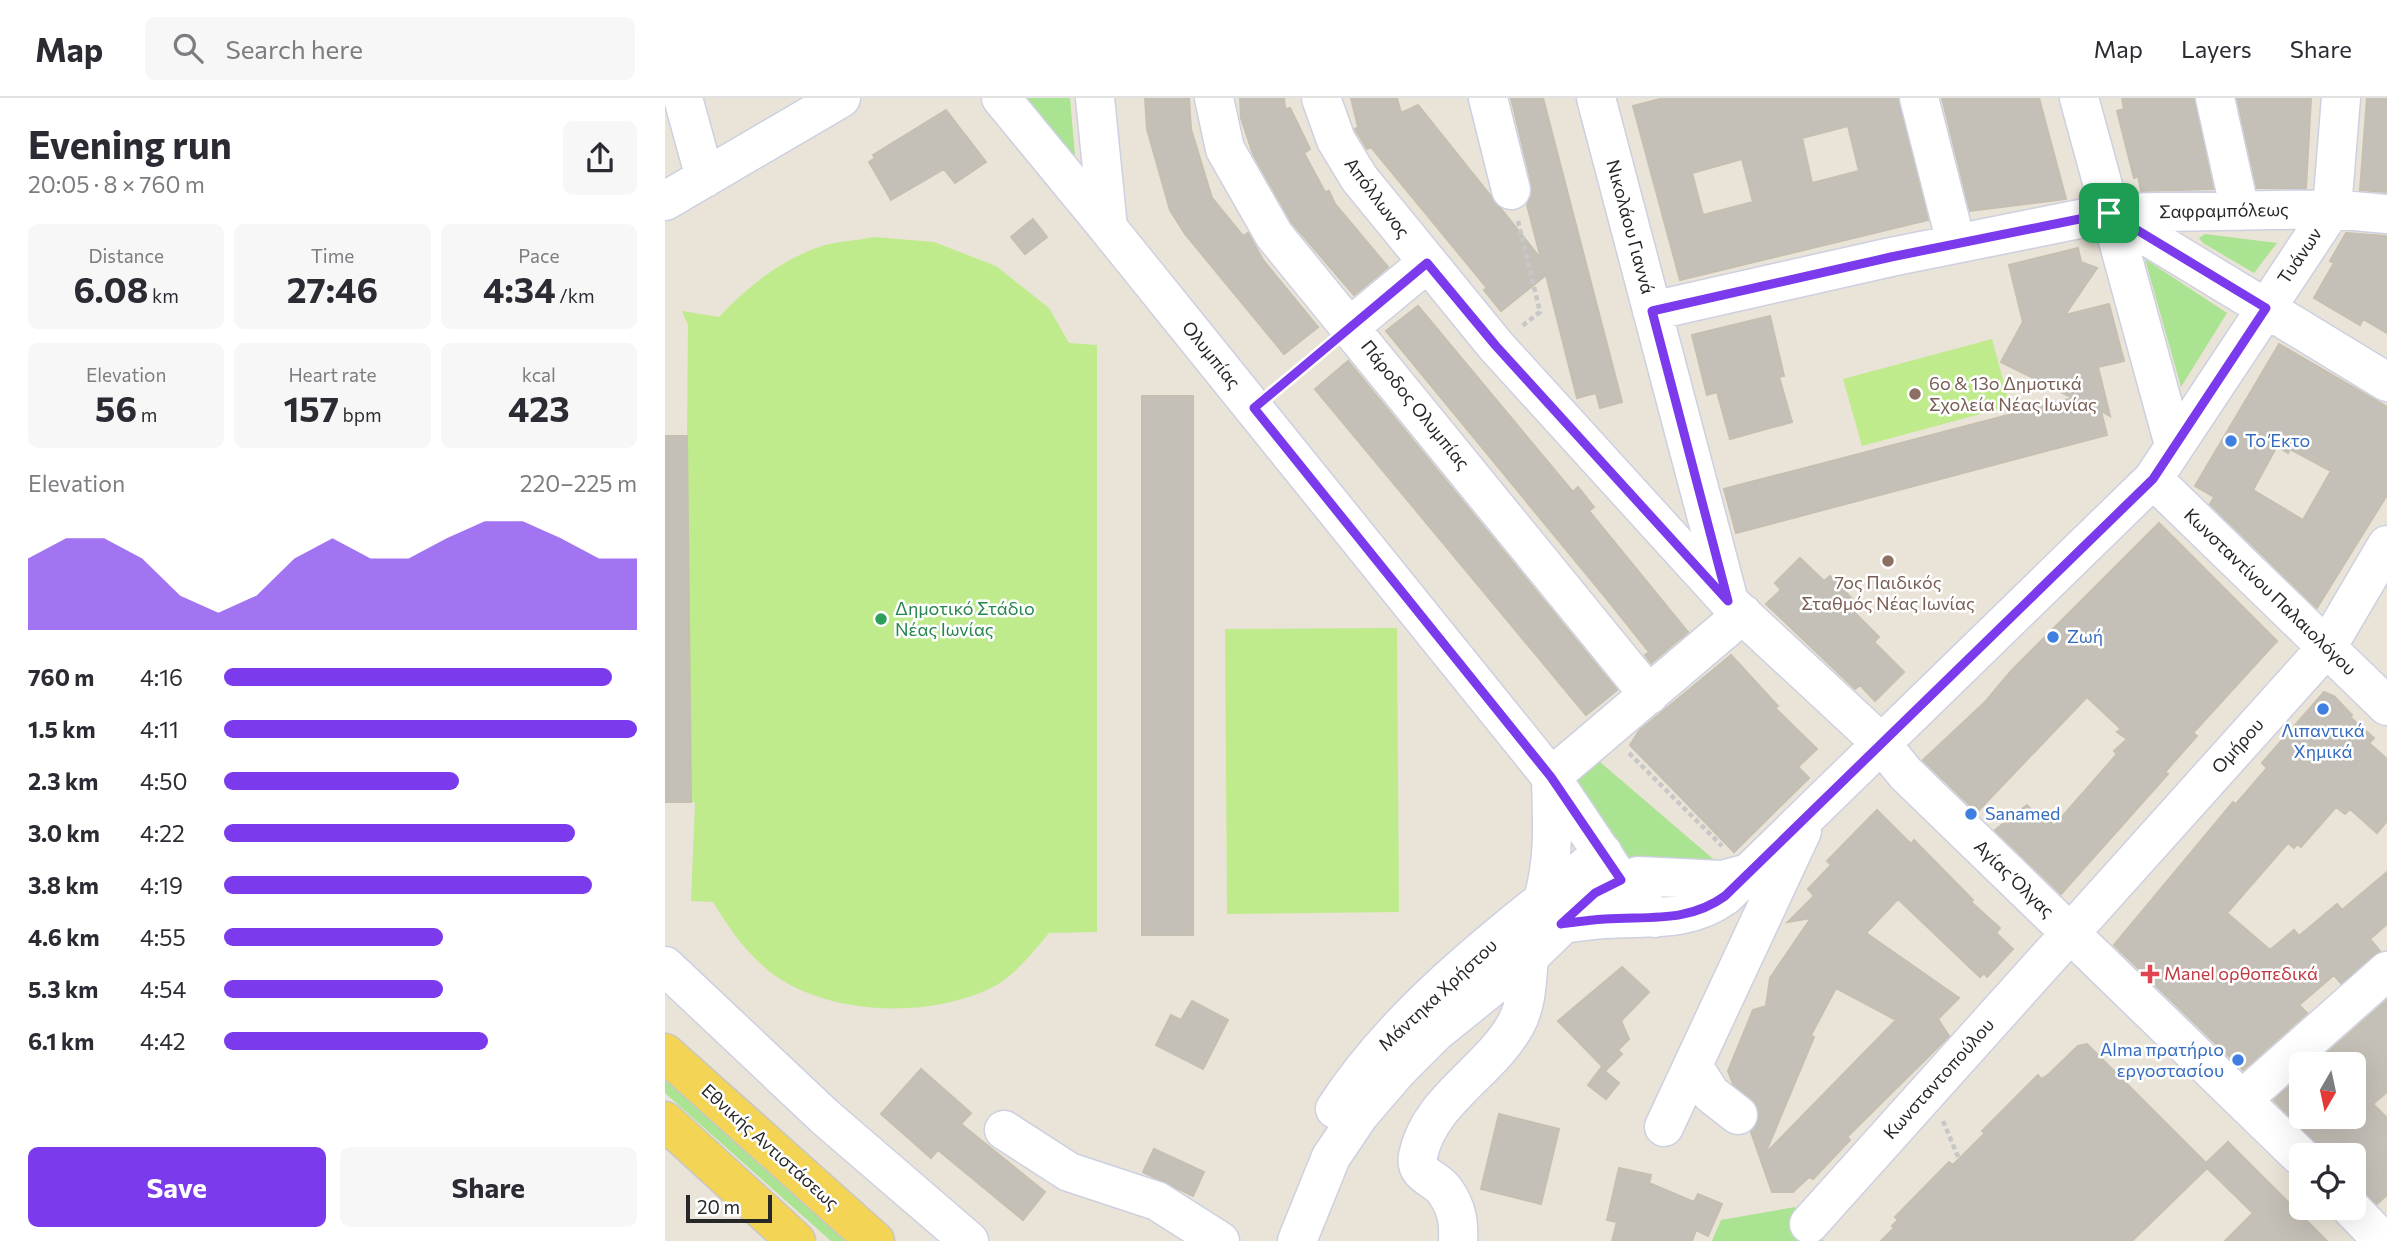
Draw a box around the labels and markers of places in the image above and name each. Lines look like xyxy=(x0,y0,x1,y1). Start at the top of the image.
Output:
pin xyxy=(2079,183,2139,243)
place label: 6ο & 13ο Δημοτικά Σχολεία Νέας Ιωνίας xyxy=(1929,372,2097,415)
marker: 6ο & 13ο Δημοτικά Σχολεία Νέας Ιωνίας xyxy=(1907,386,1923,402)
place label: Το Έκτο xyxy=(2245,429,2310,451)
marker: Το Έκτο xyxy=(2223,433,2239,449)
marker: 7ος Παιδικός Σταθμός Νέας Ιωνίας xyxy=(1880,553,1896,569)
place label: 7ος Παιδικός Σταθμός Νέας Ιωνίας xyxy=(1801,571,1975,614)
place label: Δημοτικό Στάδιο Νέας Ιωνίας xyxy=(895,597,1035,640)
marker: Δημοτικό Στάδιο Νέας Ιωνίας xyxy=(873,611,889,627)
place label: Ζωή xyxy=(2067,625,2103,647)
marker: Ζωή xyxy=(2045,629,2061,645)
marker: Λιπαντικά Χημικά xyxy=(2315,701,2331,717)
place label: Λιπαντικά Χημικά xyxy=(2281,719,2365,762)
place label: Sanamed xyxy=(1985,802,2060,824)
marker: Sanamed xyxy=(1963,806,1979,822)
place label: Manel ορθοπεδικά xyxy=(2164,962,2318,984)
marker: Manel ορθοπεδικά xyxy=(2142,966,2158,982)
place label: Alma πρατήριο εργοστασίου xyxy=(2100,1038,2224,1081)
marker: Alma πρατήριο εργοστασίου xyxy=(2230,1052,2246,1068)

